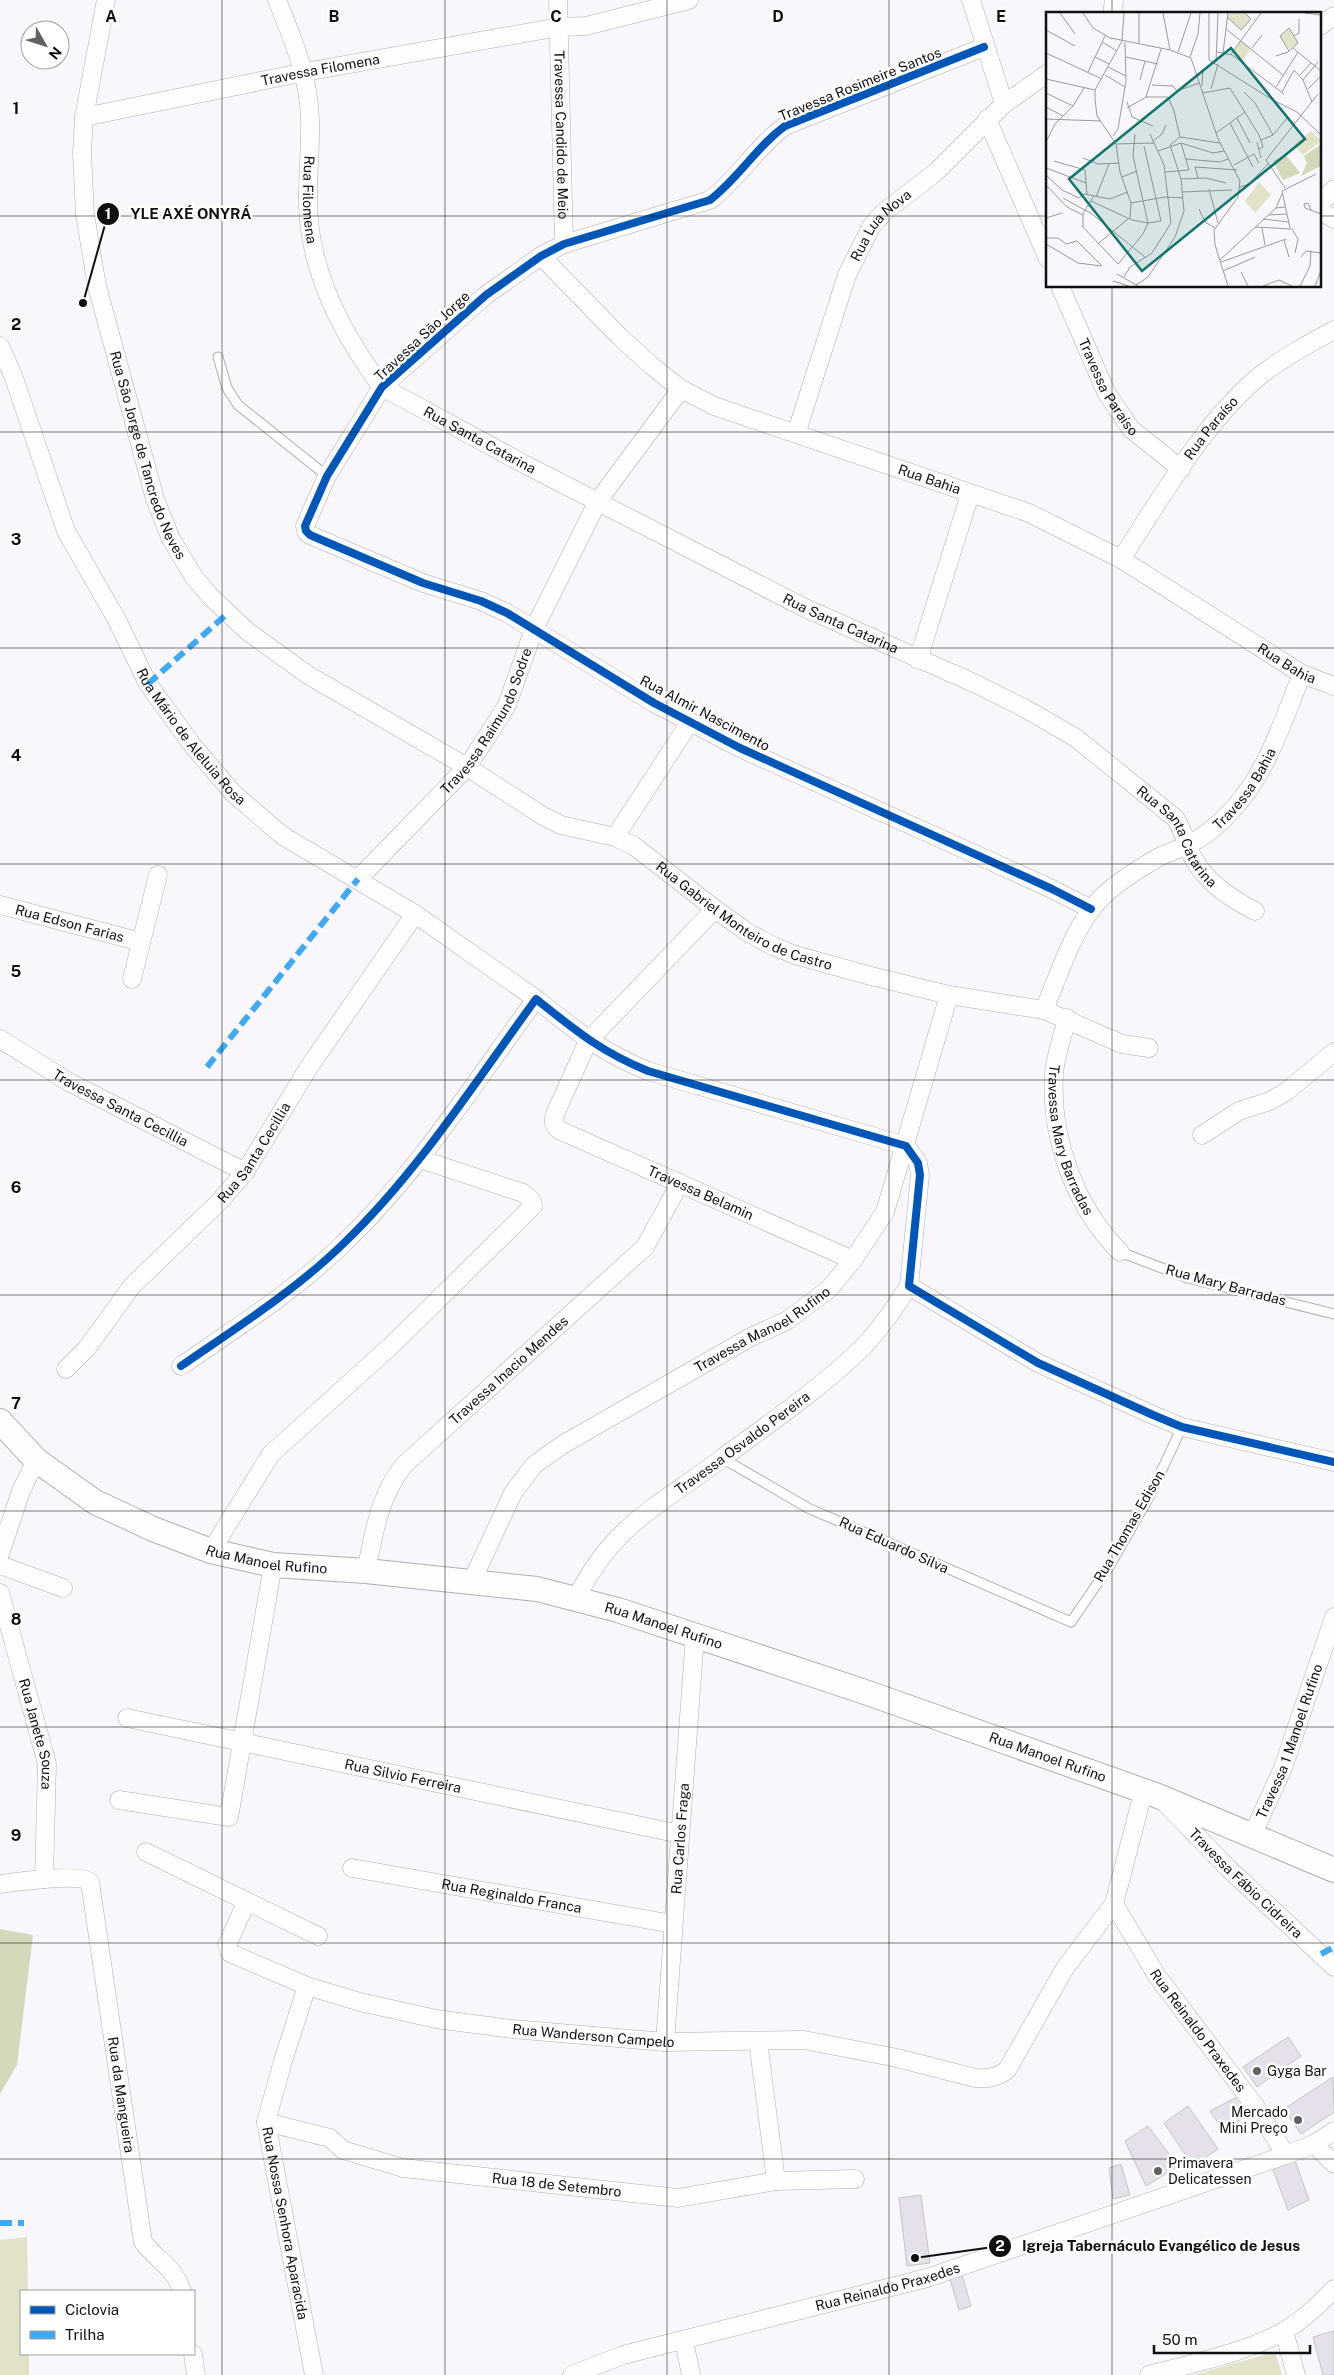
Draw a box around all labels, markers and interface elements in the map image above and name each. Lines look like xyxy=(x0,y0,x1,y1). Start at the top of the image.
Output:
text: A xyxy=(105,7,117,26)
text: B xyxy=(329,7,340,26)
text: C xyxy=(550,7,562,26)
text: D xyxy=(772,7,784,26)
text: E xyxy=(996,7,1006,26)
inset map xyxy=(1046,12,1322,288)
north arrow xyxy=(20,20,70,70)
text: N xyxy=(45,44,65,62)
street label: Travessa Rosimeire Santos xyxy=(776,44,944,124)
street label: Travessa Candido de Meio xyxy=(551,50,571,220)
street label: Travessa Filomena xyxy=(260,51,381,89)
text: 1 xyxy=(13,99,19,118)
street label: Rua Filomena xyxy=(300,155,320,245)
street label: Rua Lua Nova xyxy=(847,186,914,264)
callout: YLE AXÉ ONYRÁ xyxy=(95,199,261,229)
text: 1 xyxy=(105,205,111,222)
text: YLE AXÉ ONYRÁ xyxy=(130,205,252,222)
street label: Travessa São Jorge xyxy=(371,288,473,384)
text: 2 xyxy=(11,315,21,334)
street label: Travessa Paraíso xyxy=(1076,336,1141,439)
street label: Rua São Jorge de Tancredo Neves xyxy=(107,349,189,562)
street label: Rua Paraíso xyxy=(1181,393,1241,463)
street label: Rua Santa Catarina xyxy=(421,403,538,477)
street label: Rua Bahia xyxy=(896,461,963,497)
text: 3 xyxy=(11,530,21,549)
street label: Rua Santa Catarina xyxy=(780,590,901,656)
street label: Rua Bahia xyxy=(1255,640,1318,686)
street label: Travessa Raimundo Sodre xyxy=(437,646,535,797)
street label: Rua Mário de Aleluia Rosa xyxy=(134,665,249,808)
street label: Rua Almir Nascimento xyxy=(637,672,773,754)
street label: Travessa Bahia xyxy=(1210,745,1279,833)
text: 4 xyxy=(11,746,22,765)
street label: Rua Santa Catarina xyxy=(1134,782,1220,890)
street label: Rua Gabriel Monteiro de Castro xyxy=(653,858,834,973)
street label: Rua Edson Farias xyxy=(14,901,126,945)
text: 5 xyxy=(11,962,22,981)
street label: Travessa Mary Barradas xyxy=(1046,1064,1097,1218)
street label: Travessa Santa Cecillia xyxy=(50,1066,191,1150)
street label: Rua Santa Cecillia xyxy=(214,1099,294,1206)
street label: Travessa Belamin xyxy=(645,1162,756,1223)
text: 6 xyxy=(11,1178,21,1197)
street label: Rua Mary Barradas xyxy=(1164,1261,1288,1309)
street label: Travessa Manoel Rufino xyxy=(691,1283,833,1376)
street label: Travessa Inacio Mendes xyxy=(446,1313,571,1428)
street label: Travessa Osvaldo Pereira xyxy=(672,1388,813,1497)
text: 7 xyxy=(11,1394,21,1413)
street label: Rua Thomas Edison xyxy=(1090,1467,1168,1585)
street label: Rua Eduardo Silva xyxy=(837,1514,951,1576)
street label: Rua Manoel Rufino xyxy=(203,1542,328,1576)
street label: Rua Manoel Rufino xyxy=(603,1599,725,1652)
text: 8 xyxy=(11,1610,22,1629)
street label: Travessa 1 Manoel Rufino xyxy=(1253,1662,1326,1821)
street label: Rua Janete Souza xyxy=(16,1677,56,1790)
street label: Rua Manoel Rufino xyxy=(987,1729,1108,1785)
street label: Rua Silvio Ferreira xyxy=(343,1756,463,1796)
street label: Rua Carlos Fraga xyxy=(668,1782,692,1895)
street label: Travessa Fábio Cidreira xyxy=(1186,1825,1306,1941)
text: 9 xyxy=(11,1826,21,1845)
street label: Rua Reginaldo Franca xyxy=(440,1876,583,1916)
street label: Rua Reinaldo Praxedes xyxy=(1147,1966,1249,2095)
street label: Rua Wanderson Campelo xyxy=(512,2021,675,2050)
street label: Rua da Mangueira xyxy=(105,2036,138,2154)
place label: Gyga Bar xyxy=(1267,2063,1327,2079)
marker: Gyga Bar xyxy=(1251,2065,1263,2077)
place label: Mercado Mini Preço xyxy=(1219,2104,1288,2136)
marker: Mercado Mini Preço xyxy=(1292,2114,1304,2126)
street label: Rua Nossa Senhora Aparacida xyxy=(259,2125,311,2321)
place label: Primavera Delicatessen xyxy=(1168,2155,1252,2187)
marker: Primavera Delicatessen xyxy=(1152,2165,1164,2177)
street label: Rua 18 de Setembro xyxy=(491,2170,622,2200)
callout: Igreja Tabernáculo Evangélico de Jesus xyxy=(987,2231,1311,2261)
text: 2 xyxy=(995,2237,1005,2254)
text: Igreja Tabernáculo Evangélico de Jesus xyxy=(1022,2237,1300,2254)
street label: Rua Reinaldo Praxedes xyxy=(813,2259,962,2314)
legend xyxy=(20,2290,195,2355)
text: Ciclovia xyxy=(65,2301,119,2318)
scale bar xyxy=(1154,2322,1310,2354)
text: Trilha xyxy=(65,2326,104,2343)
text: 50 m xyxy=(1162,2331,1197,2348)

